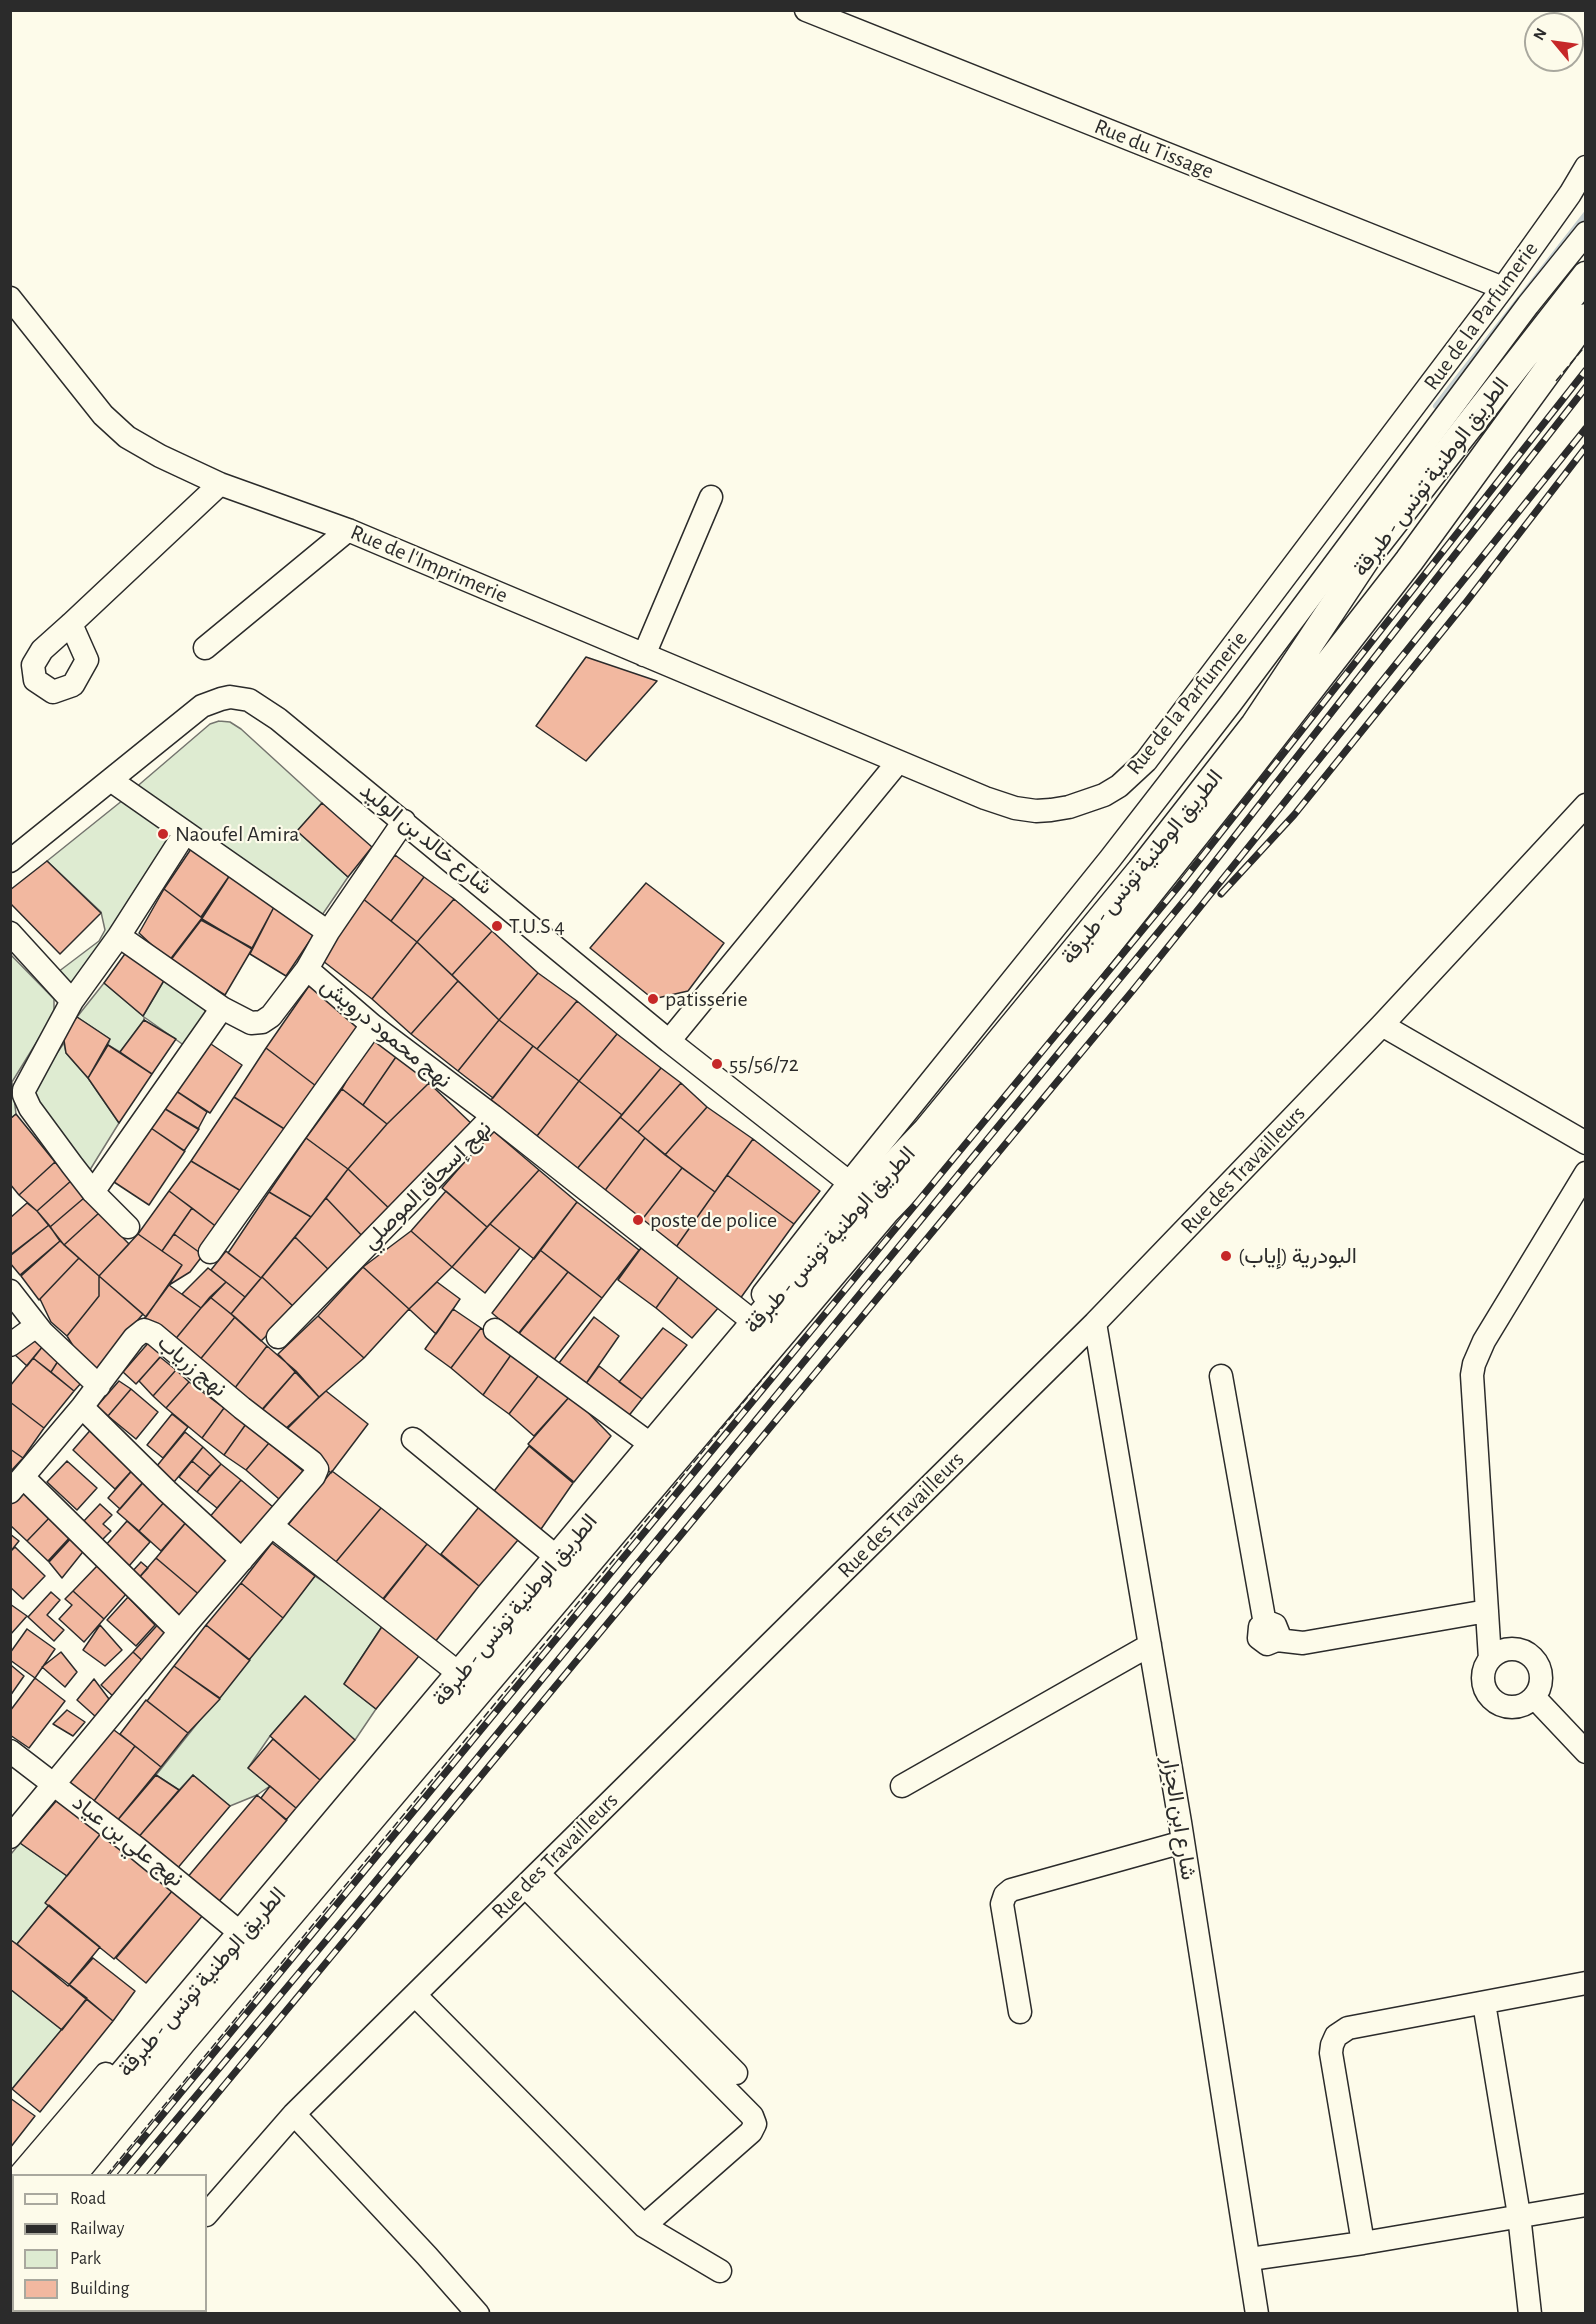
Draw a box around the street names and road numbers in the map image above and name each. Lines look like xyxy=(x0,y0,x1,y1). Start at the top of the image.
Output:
street label: Rue du Tissage xyxy=(1090,113,1218,185)
street label: Rue de la Parfumerie xyxy=(1418,237,1544,395)
street label: الطريق الوطنية تونس - طبرقة xyxy=(1347,372,1515,582)
street label: Rue de l'Imprimerie xyxy=(347,519,511,609)
street label: Rue de la Parfumerie xyxy=(1121,626,1253,780)
street label: الطريق الوطنية تونس - طبرقة xyxy=(1055,764,1229,970)
street label: شارع خالد بن الوليد xyxy=(354,777,498,901)
street label: نهج محمود درويش xyxy=(315,972,457,1094)
street label: Rue des Travailleurs xyxy=(1175,1100,1311,1240)
street label: نهج إسحاق الموصلي xyxy=(357,1115,497,1255)
street label: الطريق الوطنية تونس - طبرقة xyxy=(739,1141,921,1339)
street label: نهج زرياب xyxy=(152,1329,232,1403)
street label: Rue des Travailleurs xyxy=(832,1446,970,1584)
street label: الطريق الوطنية تونس - طبرقة xyxy=(427,1509,603,1711)
street label: شارع ابن الجزار xyxy=(1156,1754,1202,1882)
street label: Rue des Travailleurs xyxy=(486,1787,624,1925)
street label: نهج علي بن عياد xyxy=(67,1789,189,1893)
street label: الطريق الوطنية تونس - طبرقة xyxy=(112,1882,292,2082)

